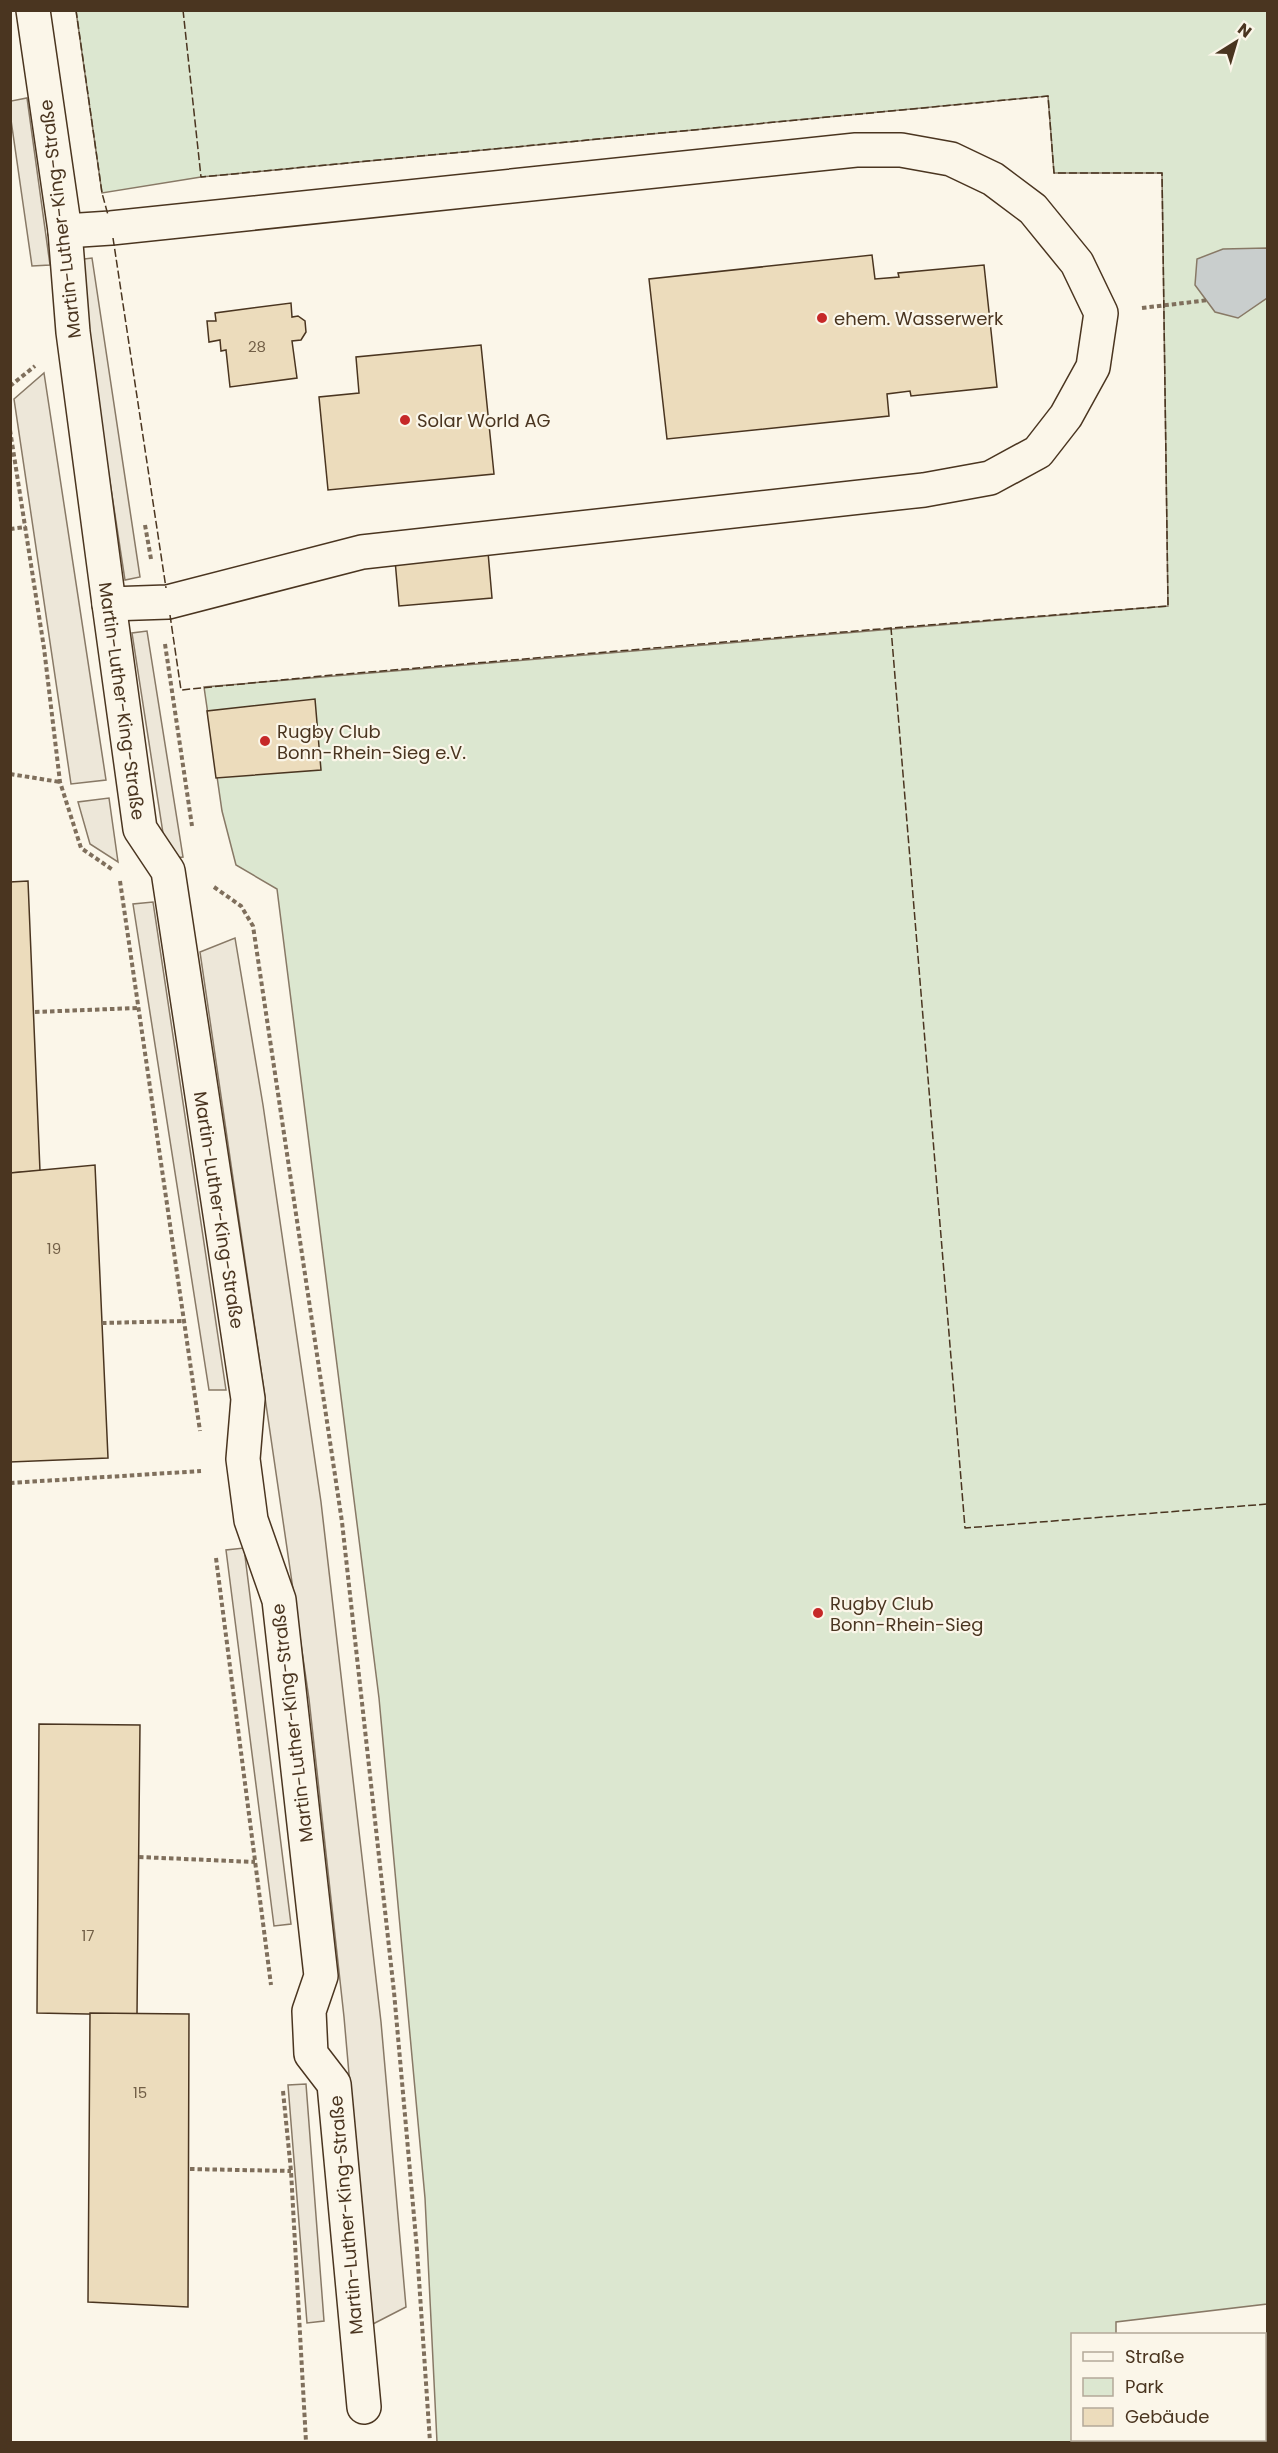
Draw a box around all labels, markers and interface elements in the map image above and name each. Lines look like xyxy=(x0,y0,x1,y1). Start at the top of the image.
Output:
north arrow xyxy=(1206,12,1266,72)
text: N xyxy=(1233,18,1256,43)
street label: Martin-Luther-King-Straße xyxy=(33,98,87,340)
place label: ehem. Wasserwerk xyxy=(834,306,1004,331)
marker: ehem. Wasserwerk xyxy=(815,311,829,325)
house number: 28 xyxy=(248,336,266,357)
place label: Solar World AG xyxy=(417,408,551,433)
marker: Solar World AG xyxy=(398,413,412,427)
street label: Martin-Luther-King-Straße xyxy=(93,580,151,822)
place label: Rugby Club Bonn-Rhein-Sieg e.V. xyxy=(277,719,466,765)
marker: Rugby Club Bonn-Rhein-Sieg e.V. xyxy=(258,734,272,748)
street label: Martin-Luther-King-Straße xyxy=(188,1089,250,1331)
house number: 19 xyxy=(47,1238,61,1259)
place label: Rugby Club Bonn-Rhein-Sieg xyxy=(830,1591,983,1637)
street label: Martin-Luther-King-Straße xyxy=(265,1602,319,1844)
marker: Rugby Club Bonn-Rhein-Sieg xyxy=(811,1606,825,1620)
house number: 17 xyxy=(82,1925,95,1946)
house number: 15 xyxy=(133,2082,147,2103)
street label: Martin-Luther-King-Straße xyxy=(323,2094,369,2336)
legend xyxy=(1071,2333,1266,2441)
text: Straße xyxy=(1125,2344,1184,2369)
text: Park xyxy=(1125,2374,1164,2399)
text: Gebäude xyxy=(1125,2404,1209,2429)

